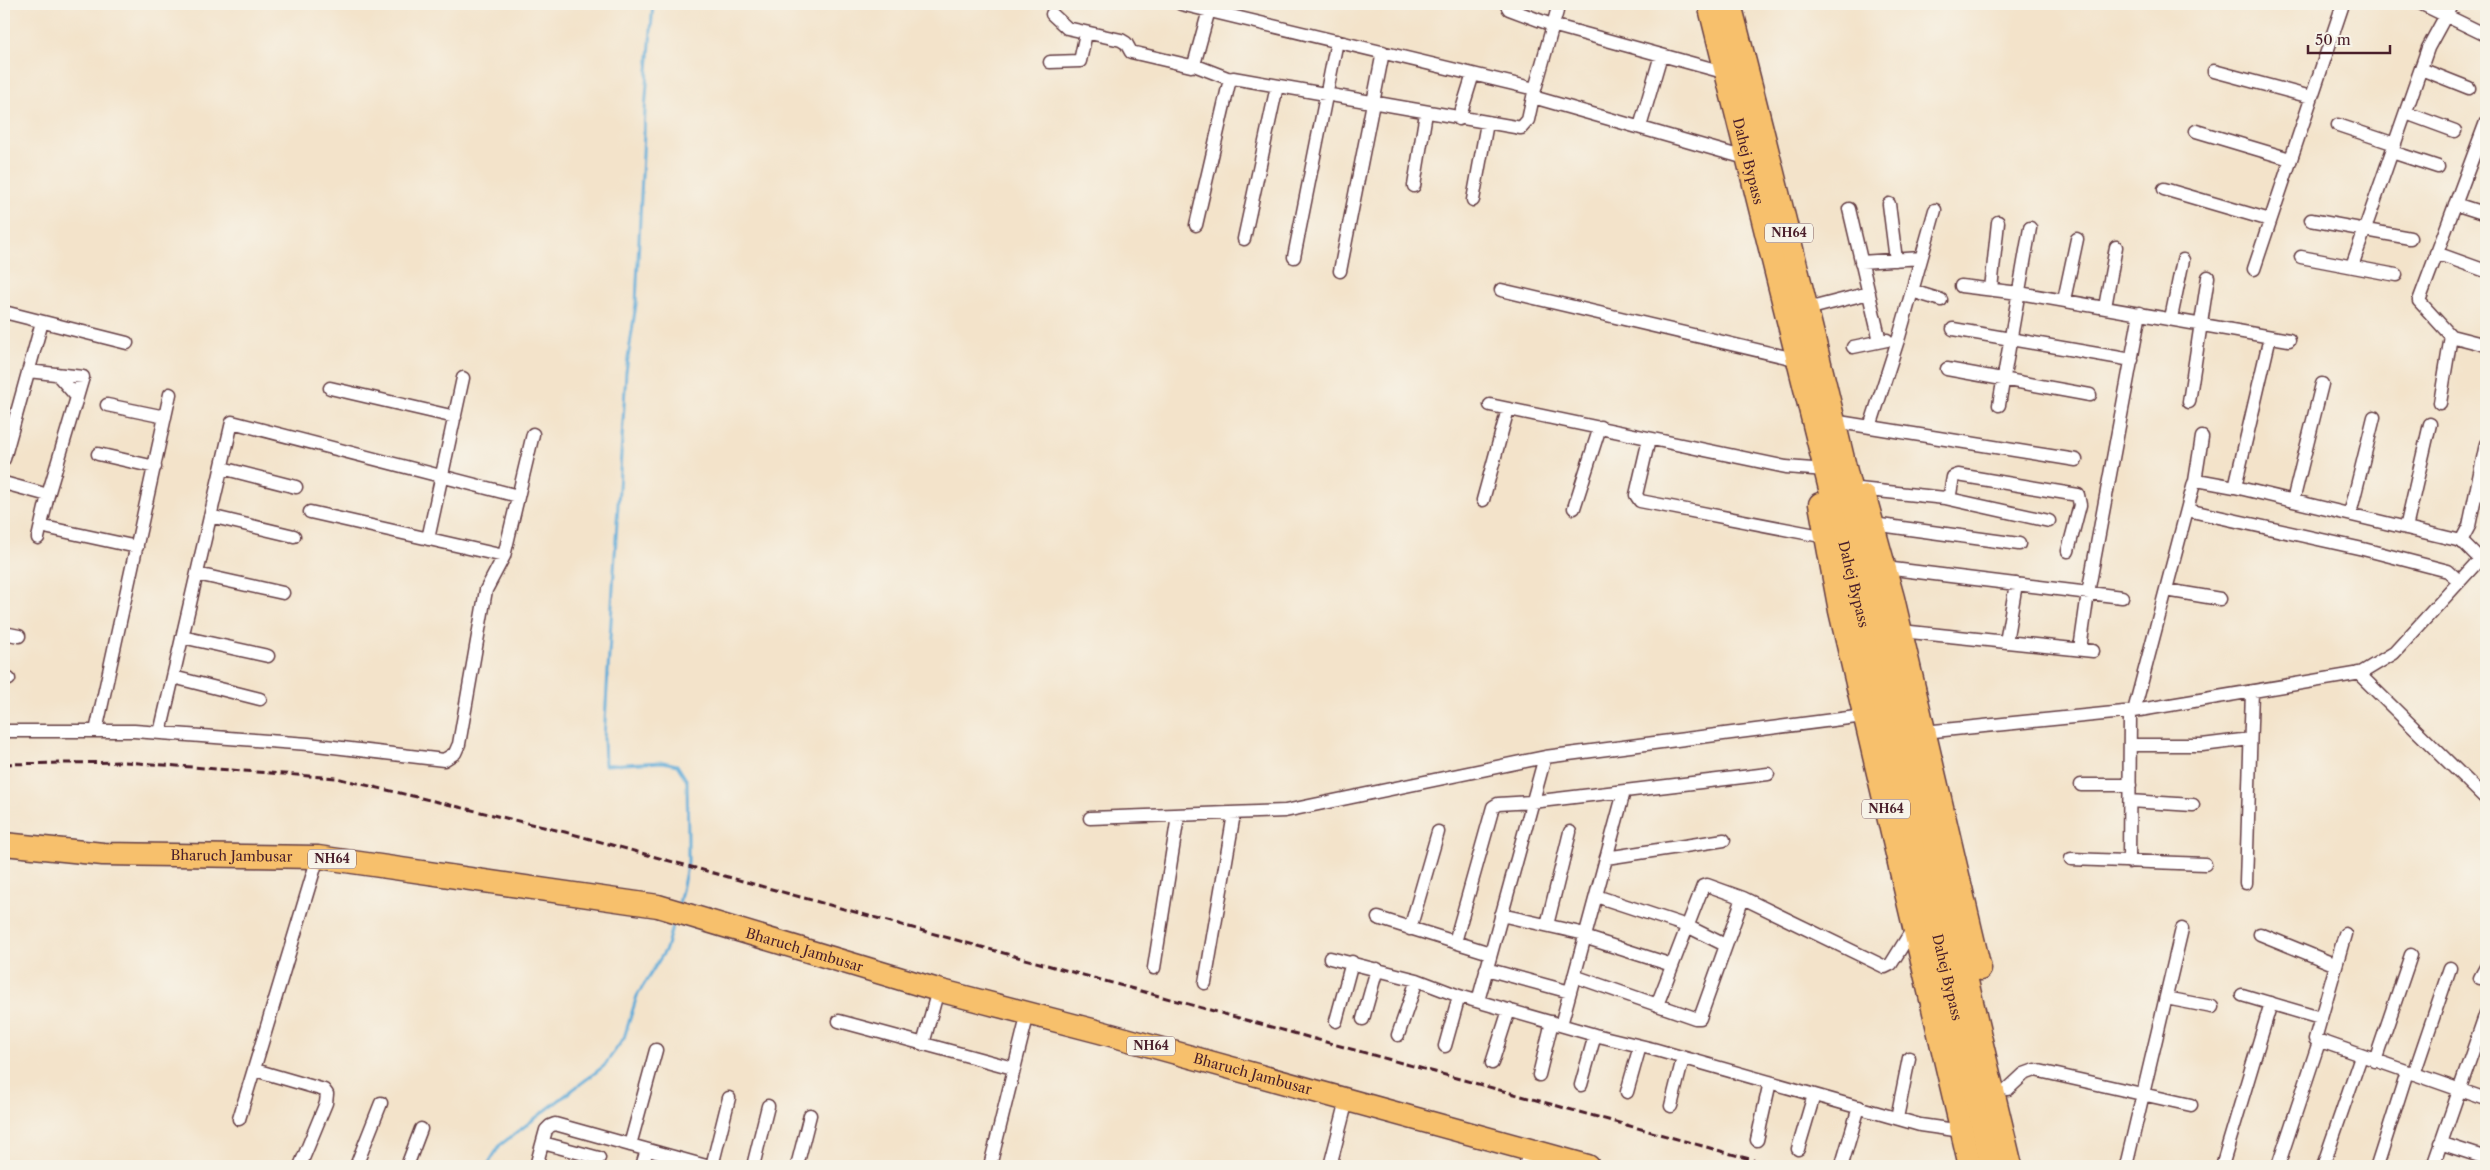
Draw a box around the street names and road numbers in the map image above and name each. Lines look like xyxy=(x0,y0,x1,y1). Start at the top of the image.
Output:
street label: Dahej Bypass xyxy=(1729,116,1768,206)
road number: NH64 xyxy=(1765,224,1813,242)
street label: Dahej Bypass xyxy=(1834,539,1873,629)
road number: NH64 xyxy=(1862,800,1910,819)
street label: Bharuch Jambusar xyxy=(170,846,293,866)
road number: NH64 xyxy=(308,850,356,869)
street label: Bharuch Jambusar xyxy=(744,924,866,976)
street label: Dahej Bypass xyxy=(1928,932,1966,1022)
road number: NH64 xyxy=(1127,1036,1175,1056)
street label: Bharuch Jambusar xyxy=(1191,1049,1314,1099)

